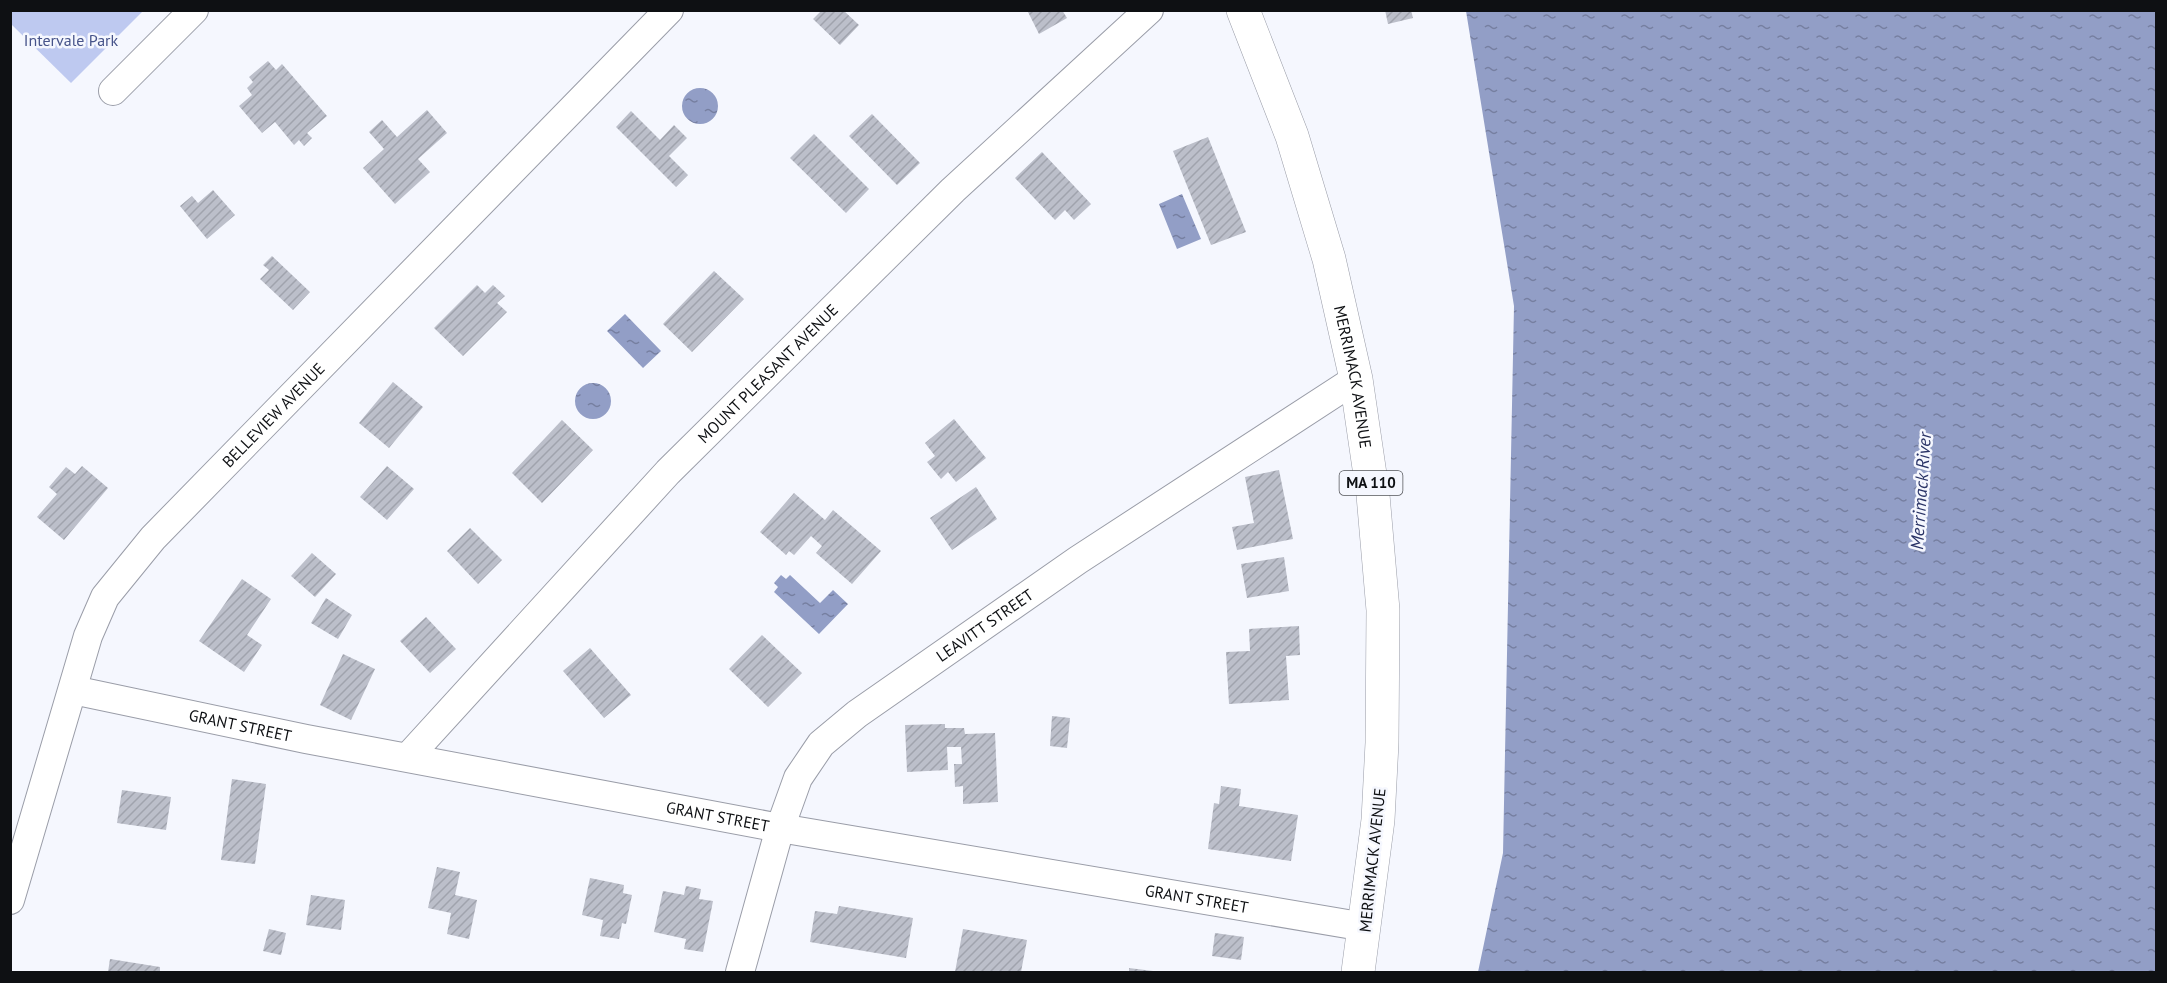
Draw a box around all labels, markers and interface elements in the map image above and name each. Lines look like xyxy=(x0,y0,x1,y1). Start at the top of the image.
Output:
park label: Intervale Park xyxy=(24,30,119,50)
street label: MOUNT PLEASANT AVENUE xyxy=(693,300,842,447)
street label: MERRIMACK AVENUE xyxy=(1330,304,1376,450)
street label: BELLEVIEW AVENUE xyxy=(218,359,329,471)
water label: Merrimack River xyxy=(1905,431,1936,550)
road number: MA 110 xyxy=(1340,471,1402,495)
street label: LEAVITT STREET xyxy=(932,584,1037,666)
street label: GRANT STREET xyxy=(187,705,294,746)
street label: MERRIMACK AVENUE xyxy=(1354,787,1390,933)
street label: GRANT STREET xyxy=(664,797,771,836)
street label: GRANT STREET xyxy=(1143,880,1250,917)

